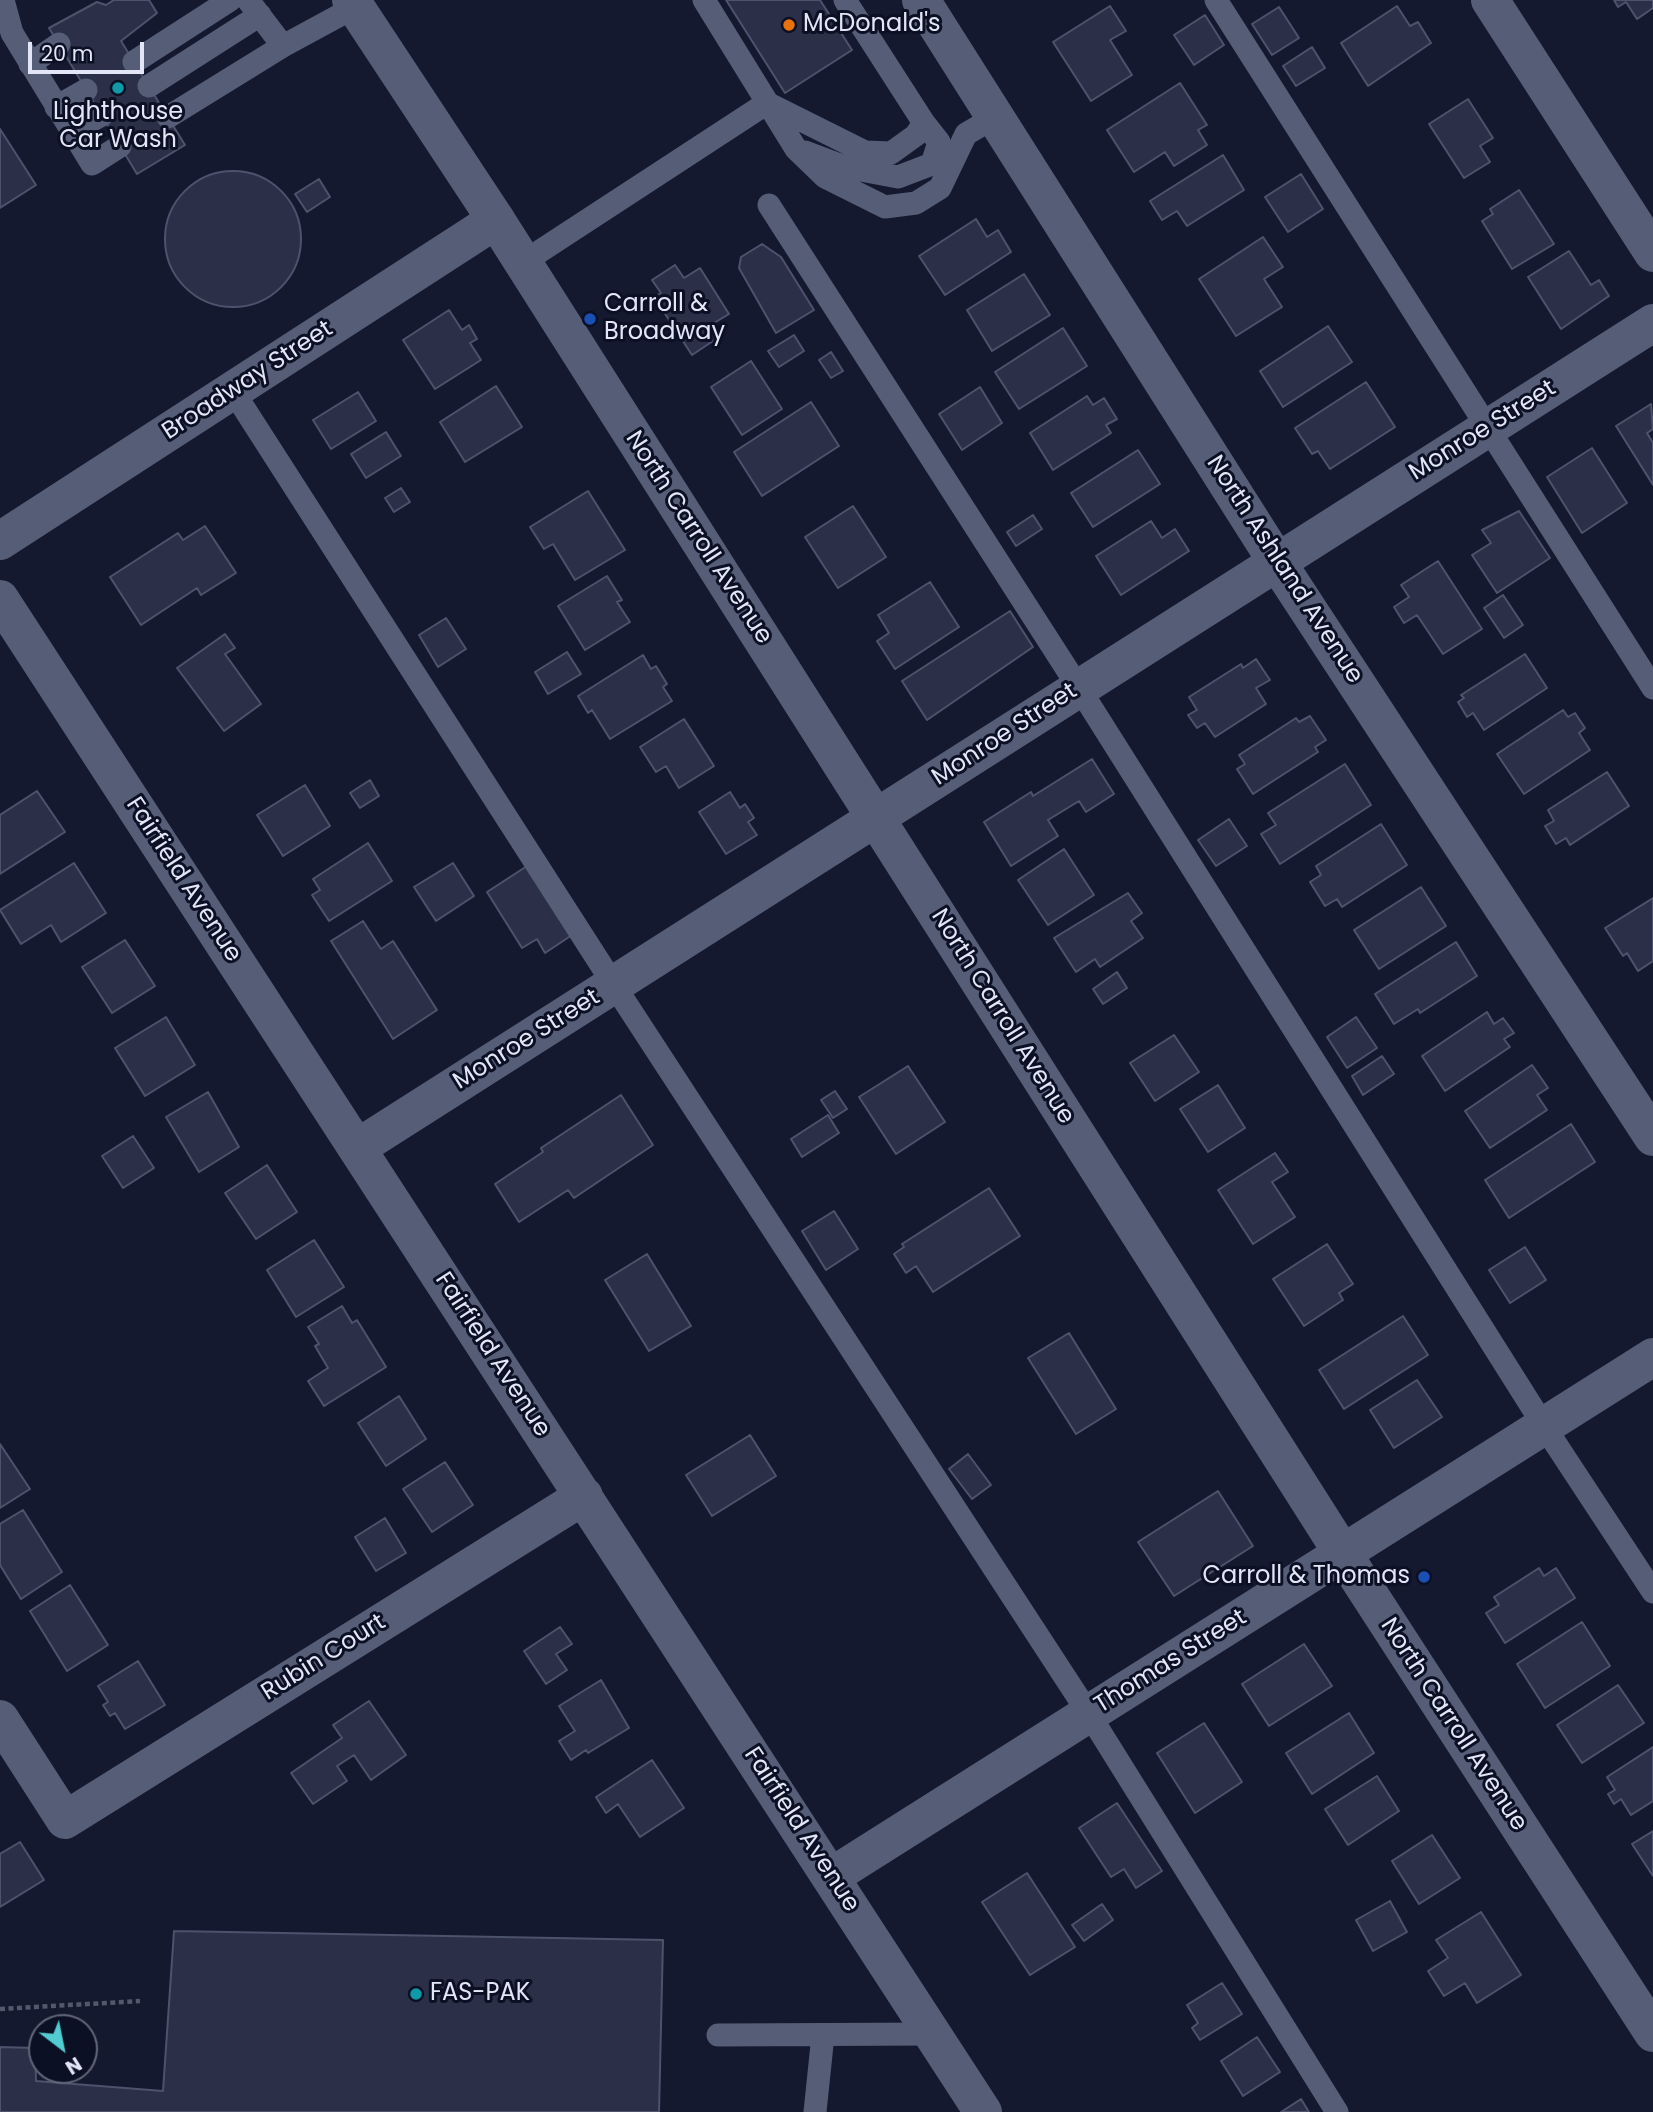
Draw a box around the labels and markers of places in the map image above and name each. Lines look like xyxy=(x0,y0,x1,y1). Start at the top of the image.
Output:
place label: McDonald's xyxy=(803,11,941,39)
marker: McDonald's xyxy=(781,17,797,33)
marker: Lighthouse Car Wash xyxy=(110,80,126,96)
place label: Lighthouse Car Wash xyxy=(53,99,183,155)
place label: Carroll & Broadway xyxy=(604,291,725,347)
marker: Carroll & Broadway xyxy=(582,311,598,327)
place label: Carroll & Thomas xyxy=(1202,1563,1410,1591)
marker: Carroll & Thomas xyxy=(1416,1569,1432,1585)
place label: FAS-PAK xyxy=(430,1980,530,2008)
marker: FAS-PAK xyxy=(408,1986,424,2002)

